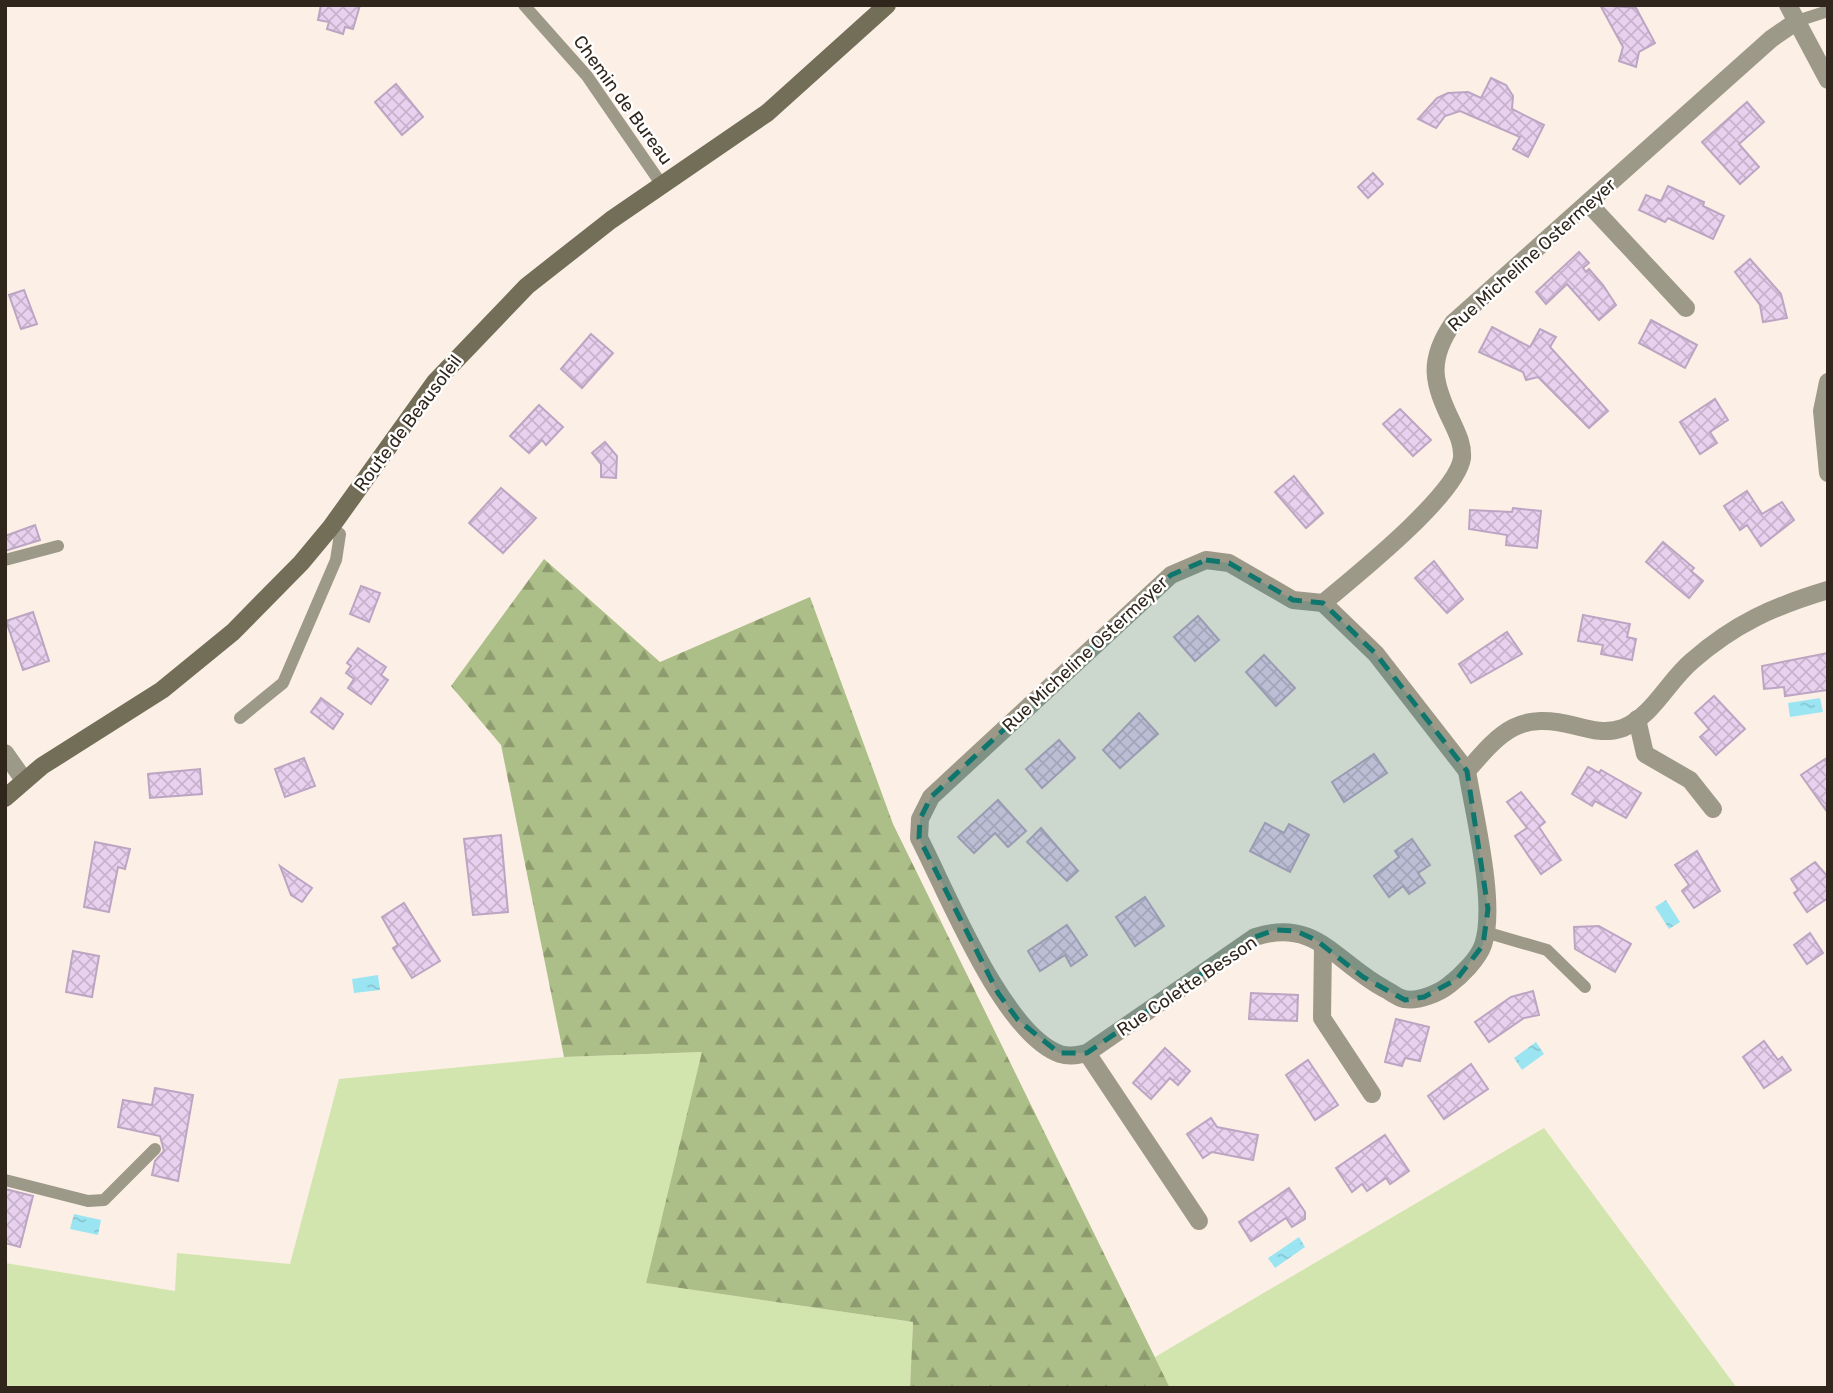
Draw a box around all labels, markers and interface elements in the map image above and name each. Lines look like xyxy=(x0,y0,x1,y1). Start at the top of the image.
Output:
street label: Chemin de Bureau xyxy=(569,31,677,169)
street label: Rue Micheline Ostermeyer xyxy=(1443,174,1621,336)
street label: Route de Beausoleil xyxy=(350,350,466,496)
street label: Rue Micheline Ostermeyer xyxy=(998,571,1172,737)
street label: Rue Colette Besson xyxy=(1113,931,1261,1041)

